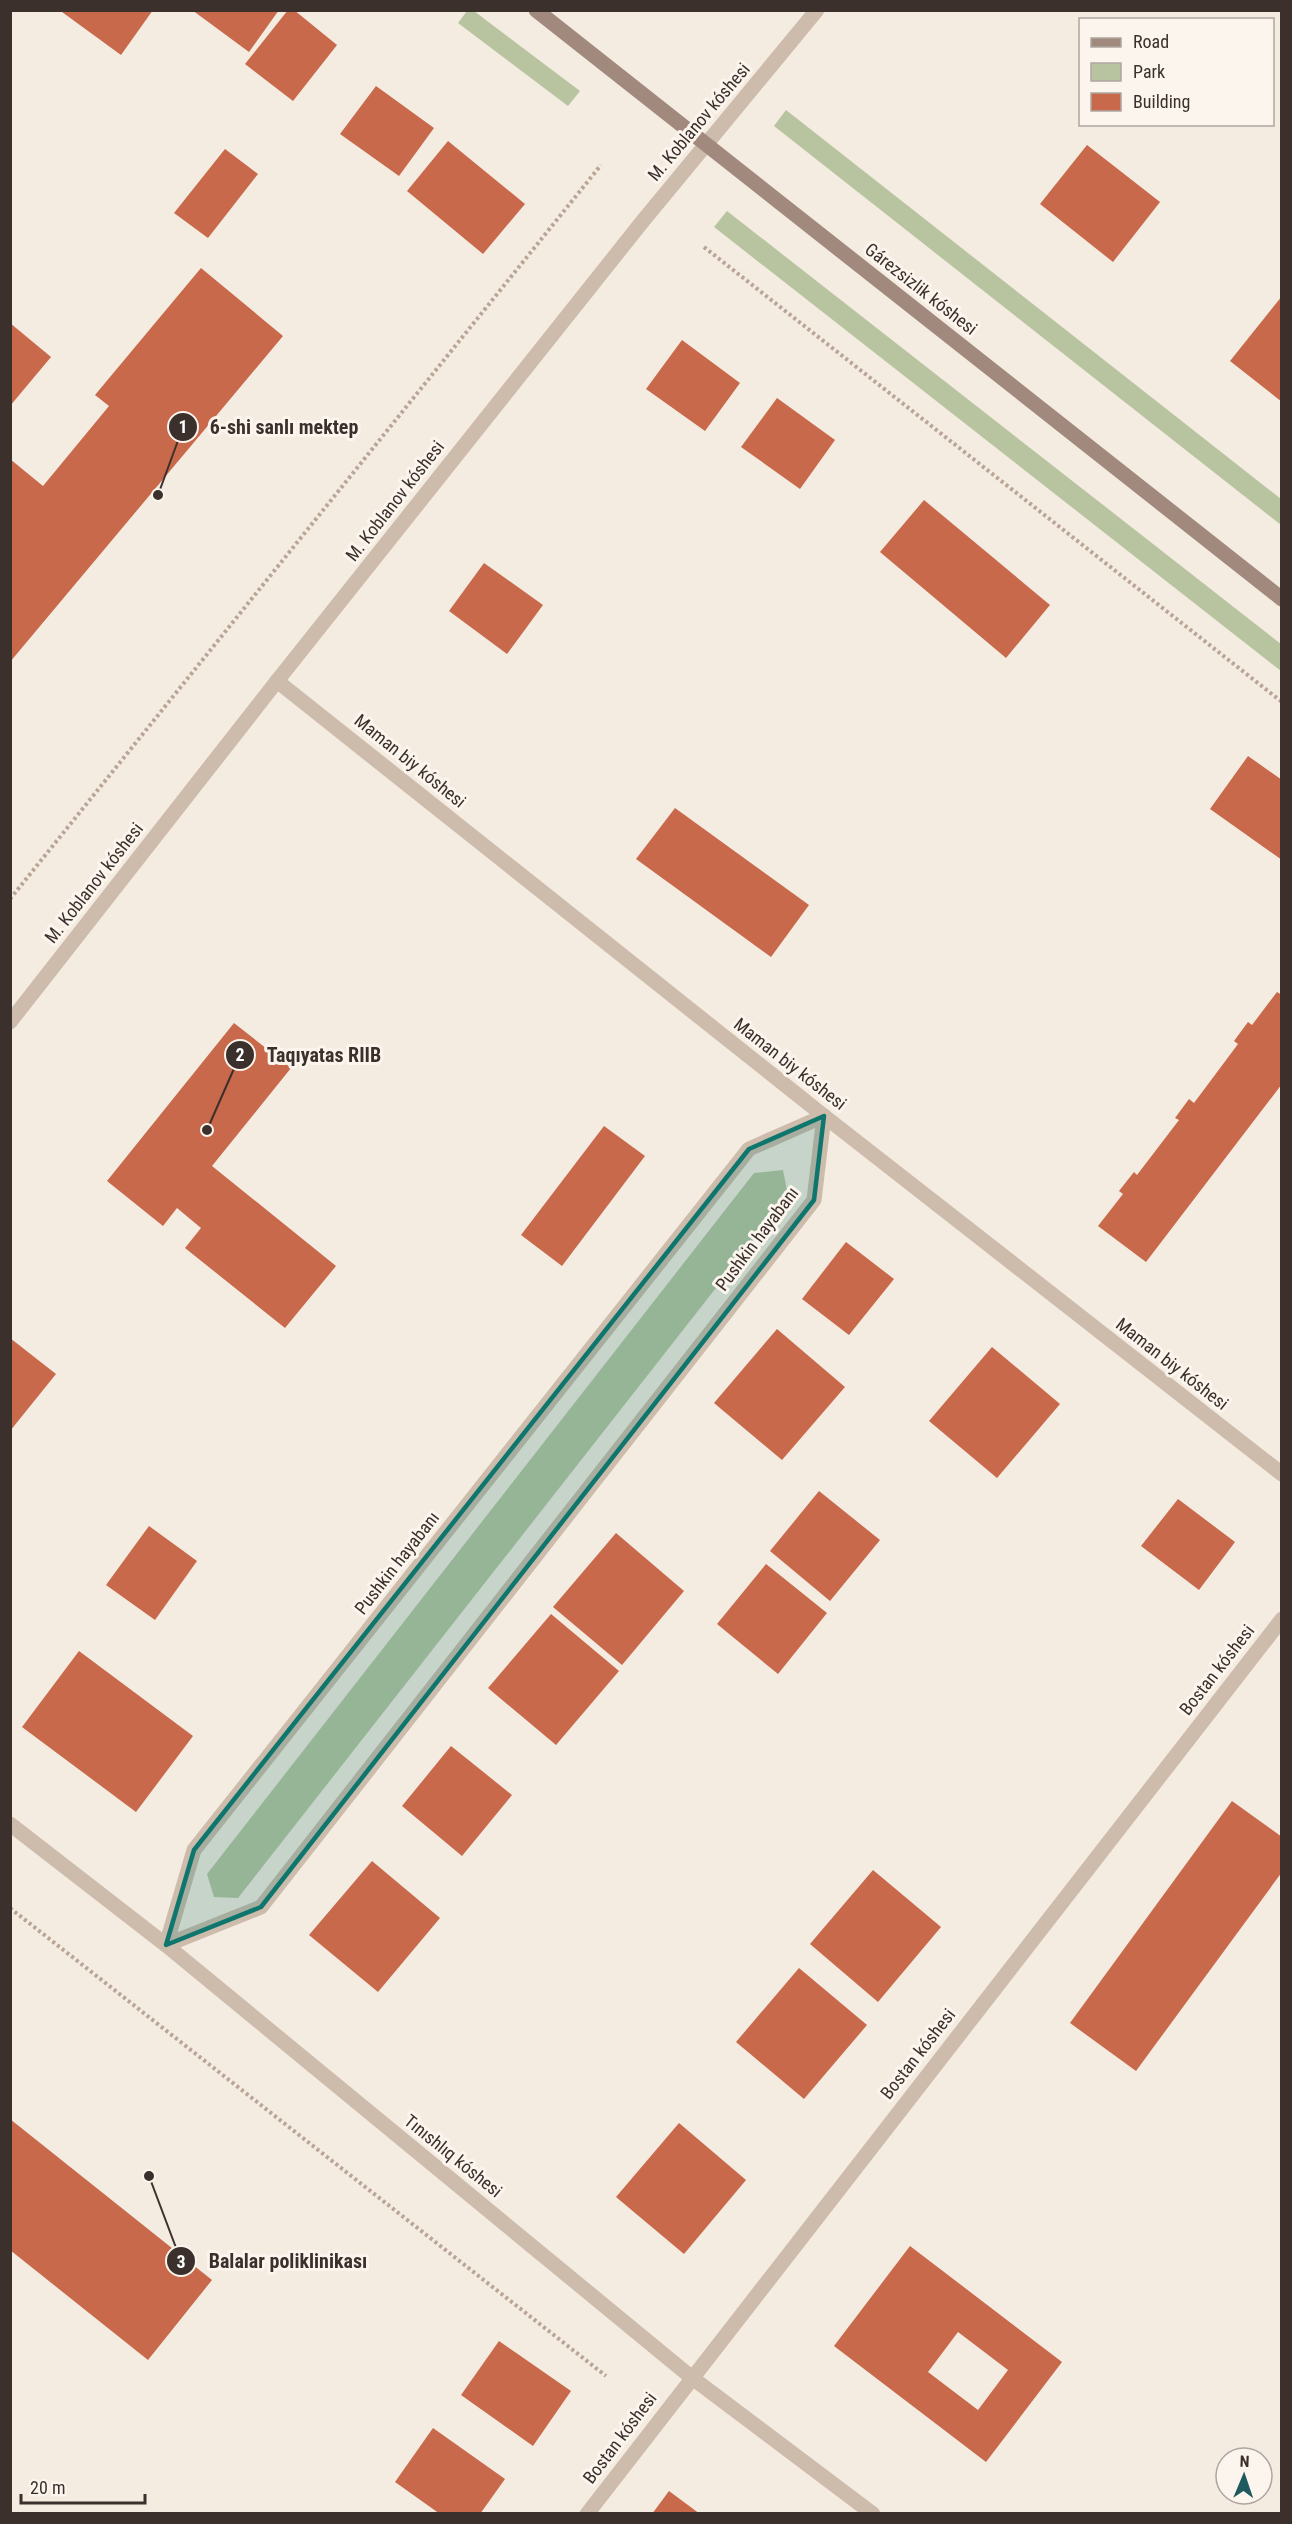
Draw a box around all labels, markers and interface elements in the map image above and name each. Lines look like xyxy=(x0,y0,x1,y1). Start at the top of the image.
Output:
legend xyxy=(1079,18,1274,126)
text: Road xyxy=(1133,31,1169,52)
street label: M. Koblanov kóshesi xyxy=(643,59,754,185)
text: Park xyxy=(1133,61,1165,82)
text: Building xyxy=(1133,91,1190,112)
street label: Gárezsizlik kóshesi xyxy=(861,238,982,339)
callout: 6-shi sanlı mektep xyxy=(168,408,370,446)
text: 6-shi sanlı mektep xyxy=(210,415,358,439)
text: 1 xyxy=(178,416,188,437)
street label: M. Koblanov kóshesi xyxy=(341,436,448,565)
street label: Maman biy kóshesi xyxy=(351,709,470,812)
street label: M. Koblanov kóshesi xyxy=(40,818,147,947)
street label: Maman biy kóshesi xyxy=(730,1013,851,1114)
callout: Taqıyatas RIIB xyxy=(225,1036,394,1074)
text: Taqıyatas RIIB xyxy=(267,1043,381,1067)
text: 2 xyxy=(235,1044,245,1065)
street label: Pushkin hayabanı xyxy=(711,1183,802,1295)
street label: Maman biy kóshesi xyxy=(1112,1313,1233,1414)
street label: Pushkin hayabanı xyxy=(350,1507,443,1618)
street label: Bostan kóshesi xyxy=(1175,1620,1258,1719)
street label: Bostan kóshesi xyxy=(876,2004,959,2103)
street label: Tınıshlıq kóshesi xyxy=(400,2110,506,2201)
callout: Balalar poliklinikası xyxy=(166,2242,379,2280)
text: Balalar poliklinikası xyxy=(209,2249,367,2273)
text: 3 xyxy=(176,2251,186,2272)
street label: Bostan kóshesi xyxy=(579,2388,661,2487)
north arrow xyxy=(1214,2446,1274,2506)
text: N xyxy=(1239,2452,1250,2471)
scale bar xyxy=(21,2467,146,2505)
text: 20 m xyxy=(30,2477,65,2498)

